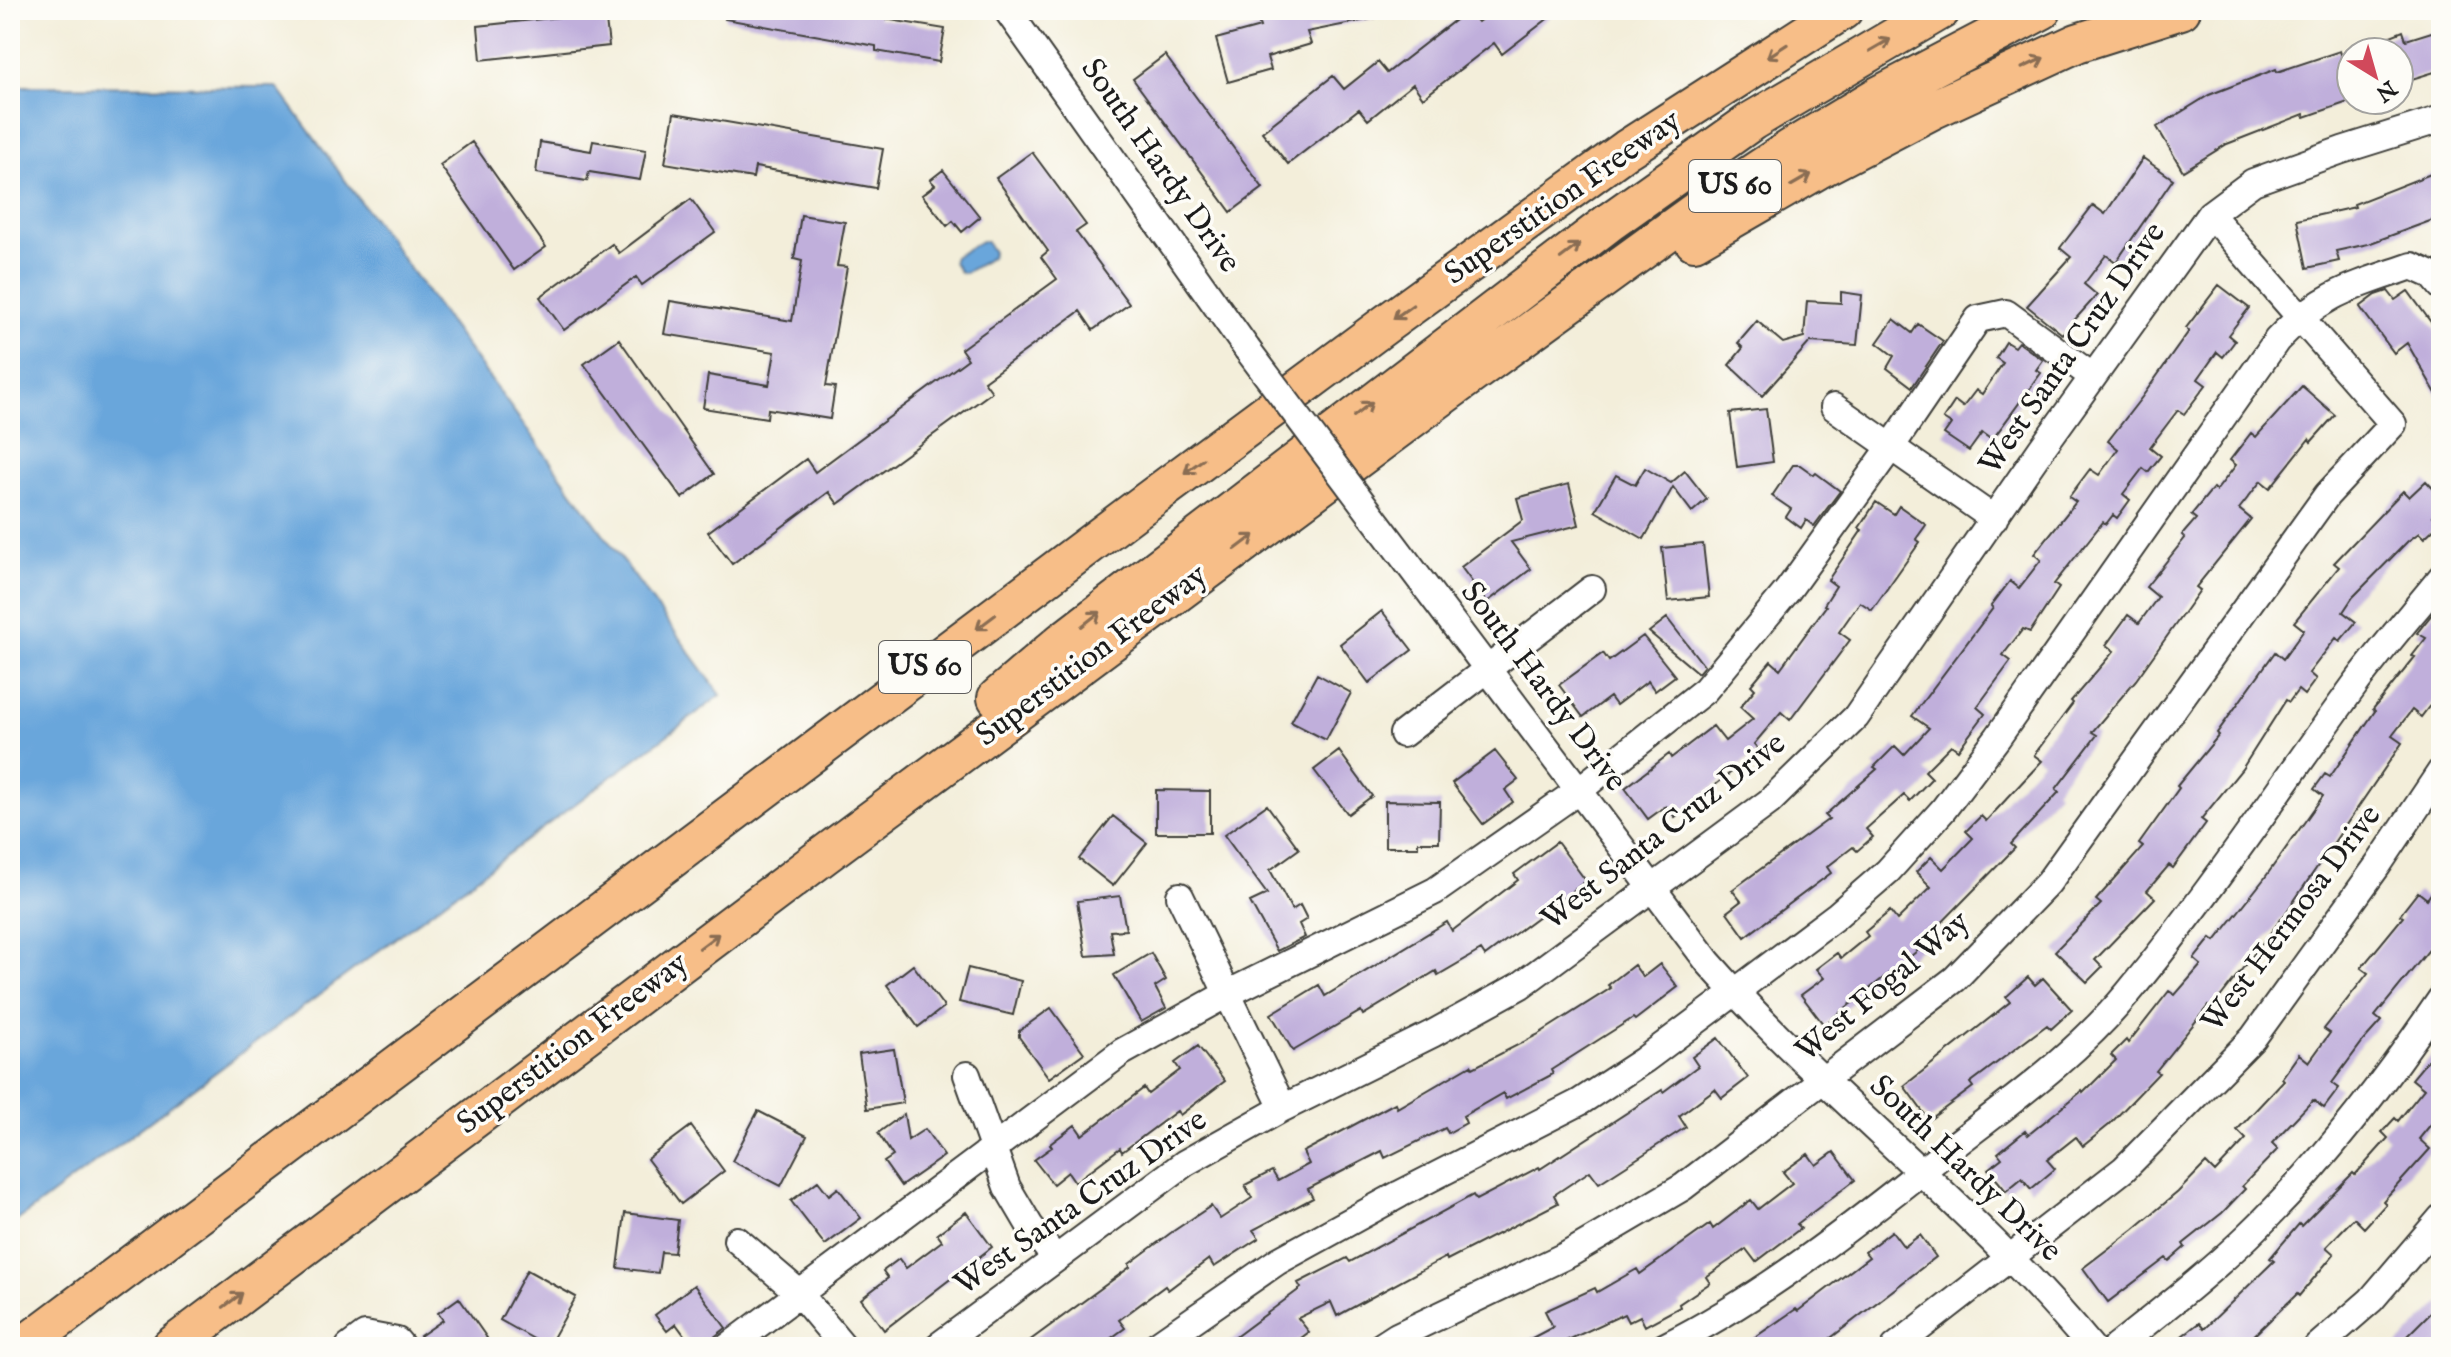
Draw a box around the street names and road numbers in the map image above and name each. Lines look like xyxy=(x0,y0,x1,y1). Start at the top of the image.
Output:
street label: South Hardy Drive xyxy=(1071,51,1249,281)
street label: Superstition Freeway xyxy=(1437,101,1689,295)
road number: US 60 xyxy=(1689,160,1781,212)
street label: West Santa Cruz Drive xyxy=(1970,215,2176,483)
street label: Superstition Freeway xyxy=(968,555,1216,756)
street label: South Hardy Drive xyxy=(1451,574,1635,800)
road number: US 60 xyxy=(879,641,971,693)
street label: West Santa Cruz Drive xyxy=(1533,724,1795,940)
street label: West Hermosa Drive xyxy=(2193,797,2391,1041)
street label: West Fogal Way xyxy=(1788,902,1979,1072)
street label: Superstition Freeway xyxy=(449,943,697,1144)
street label: South Hardy Drive xyxy=(1860,1067,2070,1271)
street label: West Santa Cruz Drive xyxy=(947,1100,1215,1306)

